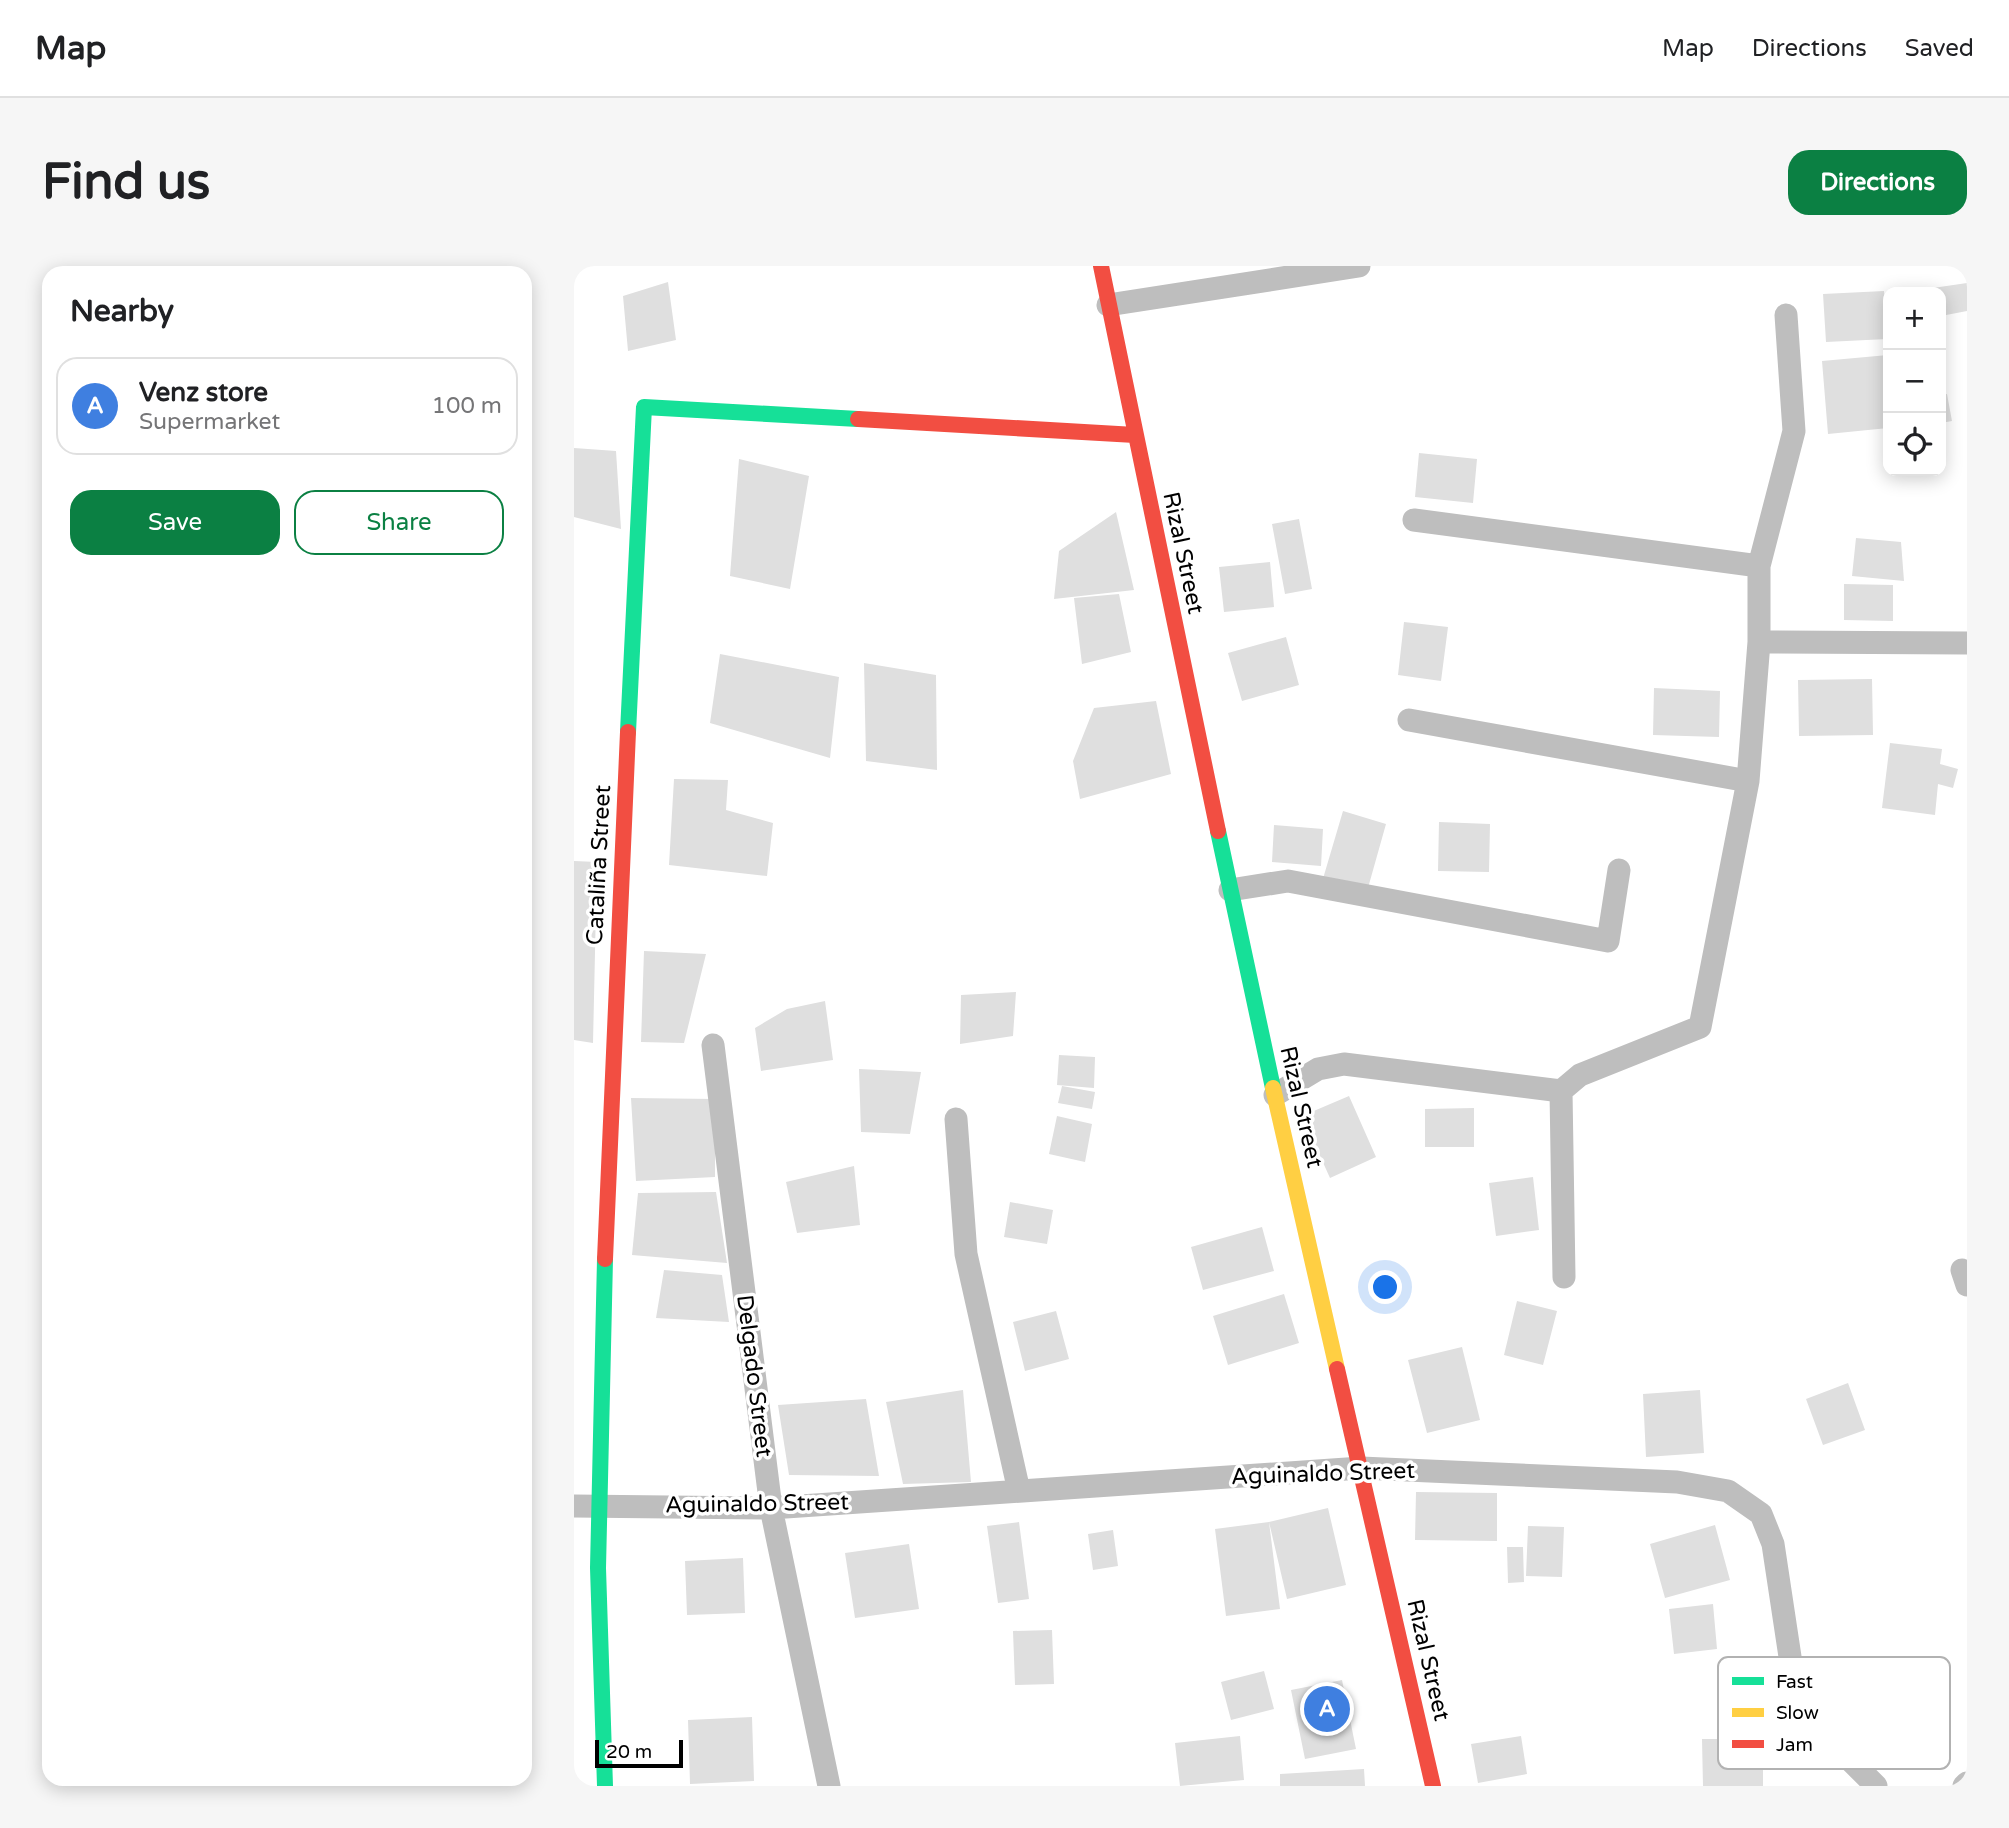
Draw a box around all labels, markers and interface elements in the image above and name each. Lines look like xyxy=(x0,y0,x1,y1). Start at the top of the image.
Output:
text: Map xyxy=(35,29,106,68)
text: Map xyxy=(1662,34,1714,63)
text: Directions xyxy=(1752,34,1867,63)
text: Saved xyxy=(1905,34,1974,63)
button: Directions xyxy=(1788,150,1967,215)
text: Find us xyxy=(42,153,210,212)
map controls xyxy=(1883,287,1946,476)
button: + xyxy=(1883,287,1946,350)
text: Nearby xyxy=(70,293,174,330)
button: − xyxy=(1883,350,1946,413)
text: Venz store xyxy=(139,377,268,408)
text: A xyxy=(86,392,104,420)
text: 100 m xyxy=(432,392,502,420)
text: Supermarket xyxy=(139,408,280,436)
button: locate xyxy=(1883,413,1946,476)
street label: Rizal Street xyxy=(1156,489,1210,617)
button: Save xyxy=(70,490,280,555)
button: Share xyxy=(294,490,504,555)
street label: Cataliña Street xyxy=(581,784,617,946)
street label: Rizal Street xyxy=(1273,1043,1329,1171)
your location xyxy=(1368,1270,1402,1304)
street label: Delgado Street xyxy=(730,1293,778,1459)
street label: Aguinaldo Street xyxy=(1231,1457,1416,1491)
street label: Aguinaldo Street xyxy=(665,1488,849,1520)
street label: Rizal Street xyxy=(1400,1596,1456,1724)
legend xyxy=(1718,1657,1950,1769)
text: Fast xyxy=(1776,1671,1813,1693)
pin: A xyxy=(1304,1683,1350,1735)
text: Slow xyxy=(1776,1702,1819,1724)
text: Jam xyxy=(1776,1734,1813,1756)
scale bar xyxy=(595,1737,682,1769)
text: 20 m xyxy=(606,1741,652,1763)

